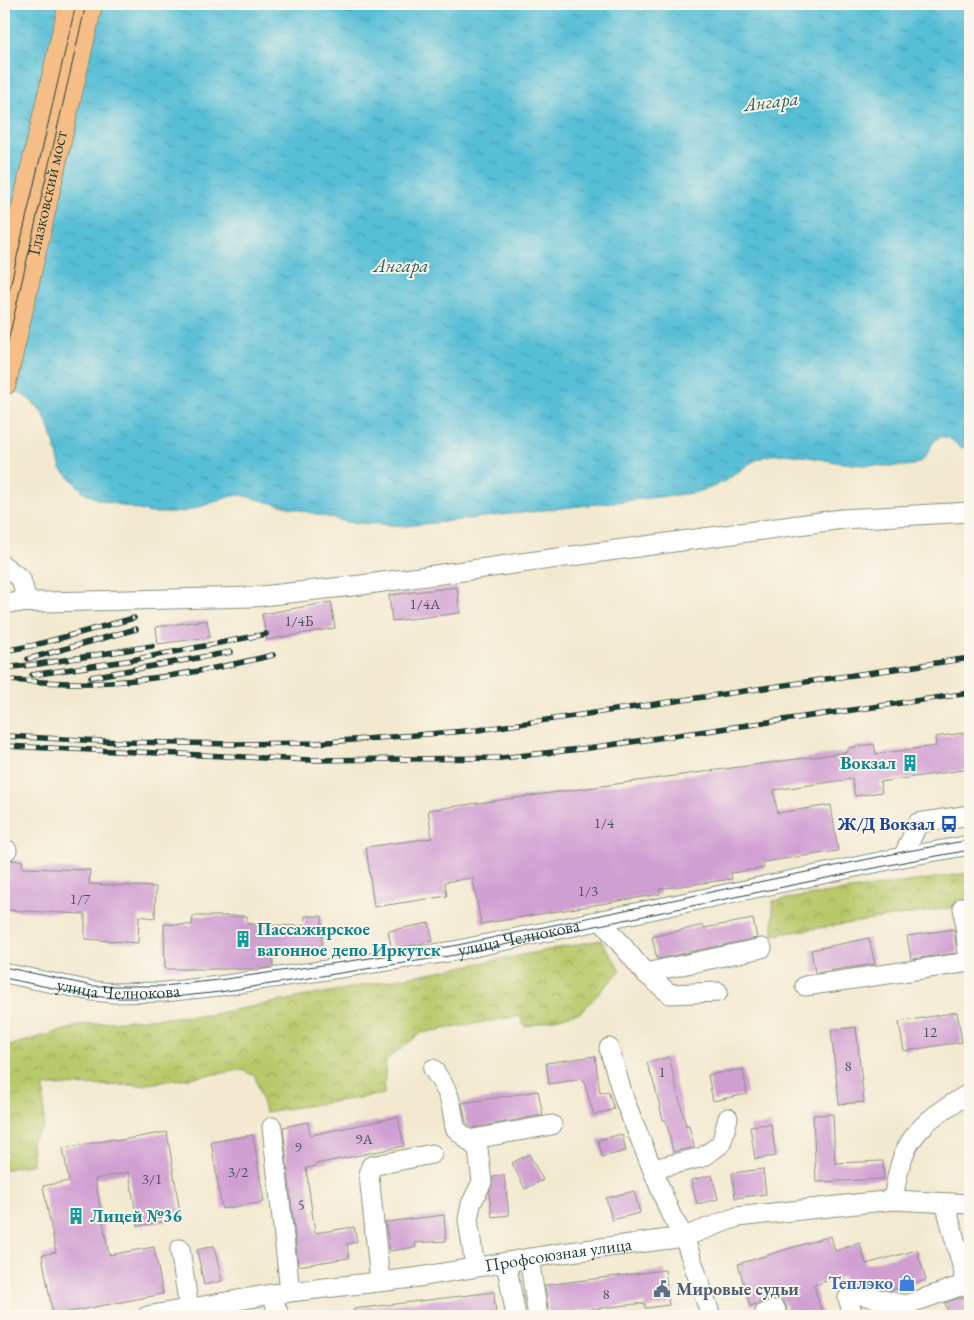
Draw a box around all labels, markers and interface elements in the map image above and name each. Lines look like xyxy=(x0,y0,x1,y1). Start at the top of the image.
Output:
water label: Ангара xyxy=(740,86,800,118)
street label: Глазковский мост xyxy=(21,127,72,257)
water label: Ангара xyxy=(371,253,429,278)
house number: 1/4А xyxy=(410,594,441,613)
house number: 1/4Б xyxy=(284,611,314,630)
place label: Вокзал xyxy=(840,751,896,774)
building icon: Вокзал xyxy=(900,753,920,773)
place label: Ж/Д Вокзал xyxy=(837,812,935,835)
house number: 1/4 xyxy=(594,813,615,832)
bus stop icon: Ж/Д Вокзал xyxy=(939,814,959,834)
house number: 1/3 xyxy=(578,881,598,900)
house number: 1/7 xyxy=(70,889,91,908)
street label: улица Челнокова xyxy=(456,913,582,961)
place label: Пассажирское вагонное депо Иркутск xyxy=(257,917,441,961)
building icon: Пассажирское вагонное депо Иркутск xyxy=(233,929,253,949)
street label: улица Челнокова xyxy=(55,972,182,1004)
house number: 12 xyxy=(923,1022,938,1041)
house number: 8 xyxy=(844,1056,852,1075)
house number: 1 xyxy=(658,1062,666,1081)
house number: 9А xyxy=(355,1129,373,1148)
house number: 9 xyxy=(294,1137,302,1156)
house number: 3/2 xyxy=(228,1162,249,1181)
house number: 3/1 xyxy=(142,1169,162,1188)
house number: 5 xyxy=(297,1195,305,1214)
place label: Лицей №36 xyxy=(90,1204,183,1227)
building icon: Лицей №36 xyxy=(66,1206,86,1226)
street label: Профсоюзная улица xyxy=(483,1232,634,1277)
place label: Теплэко xyxy=(828,1271,893,1294)
shop icon: Теплэко xyxy=(897,1273,917,1293)
place label: Мировые судьи xyxy=(676,1277,799,1300)
public building icon: Мировые судьи xyxy=(652,1279,672,1299)
house number: 8 xyxy=(602,1284,610,1303)

